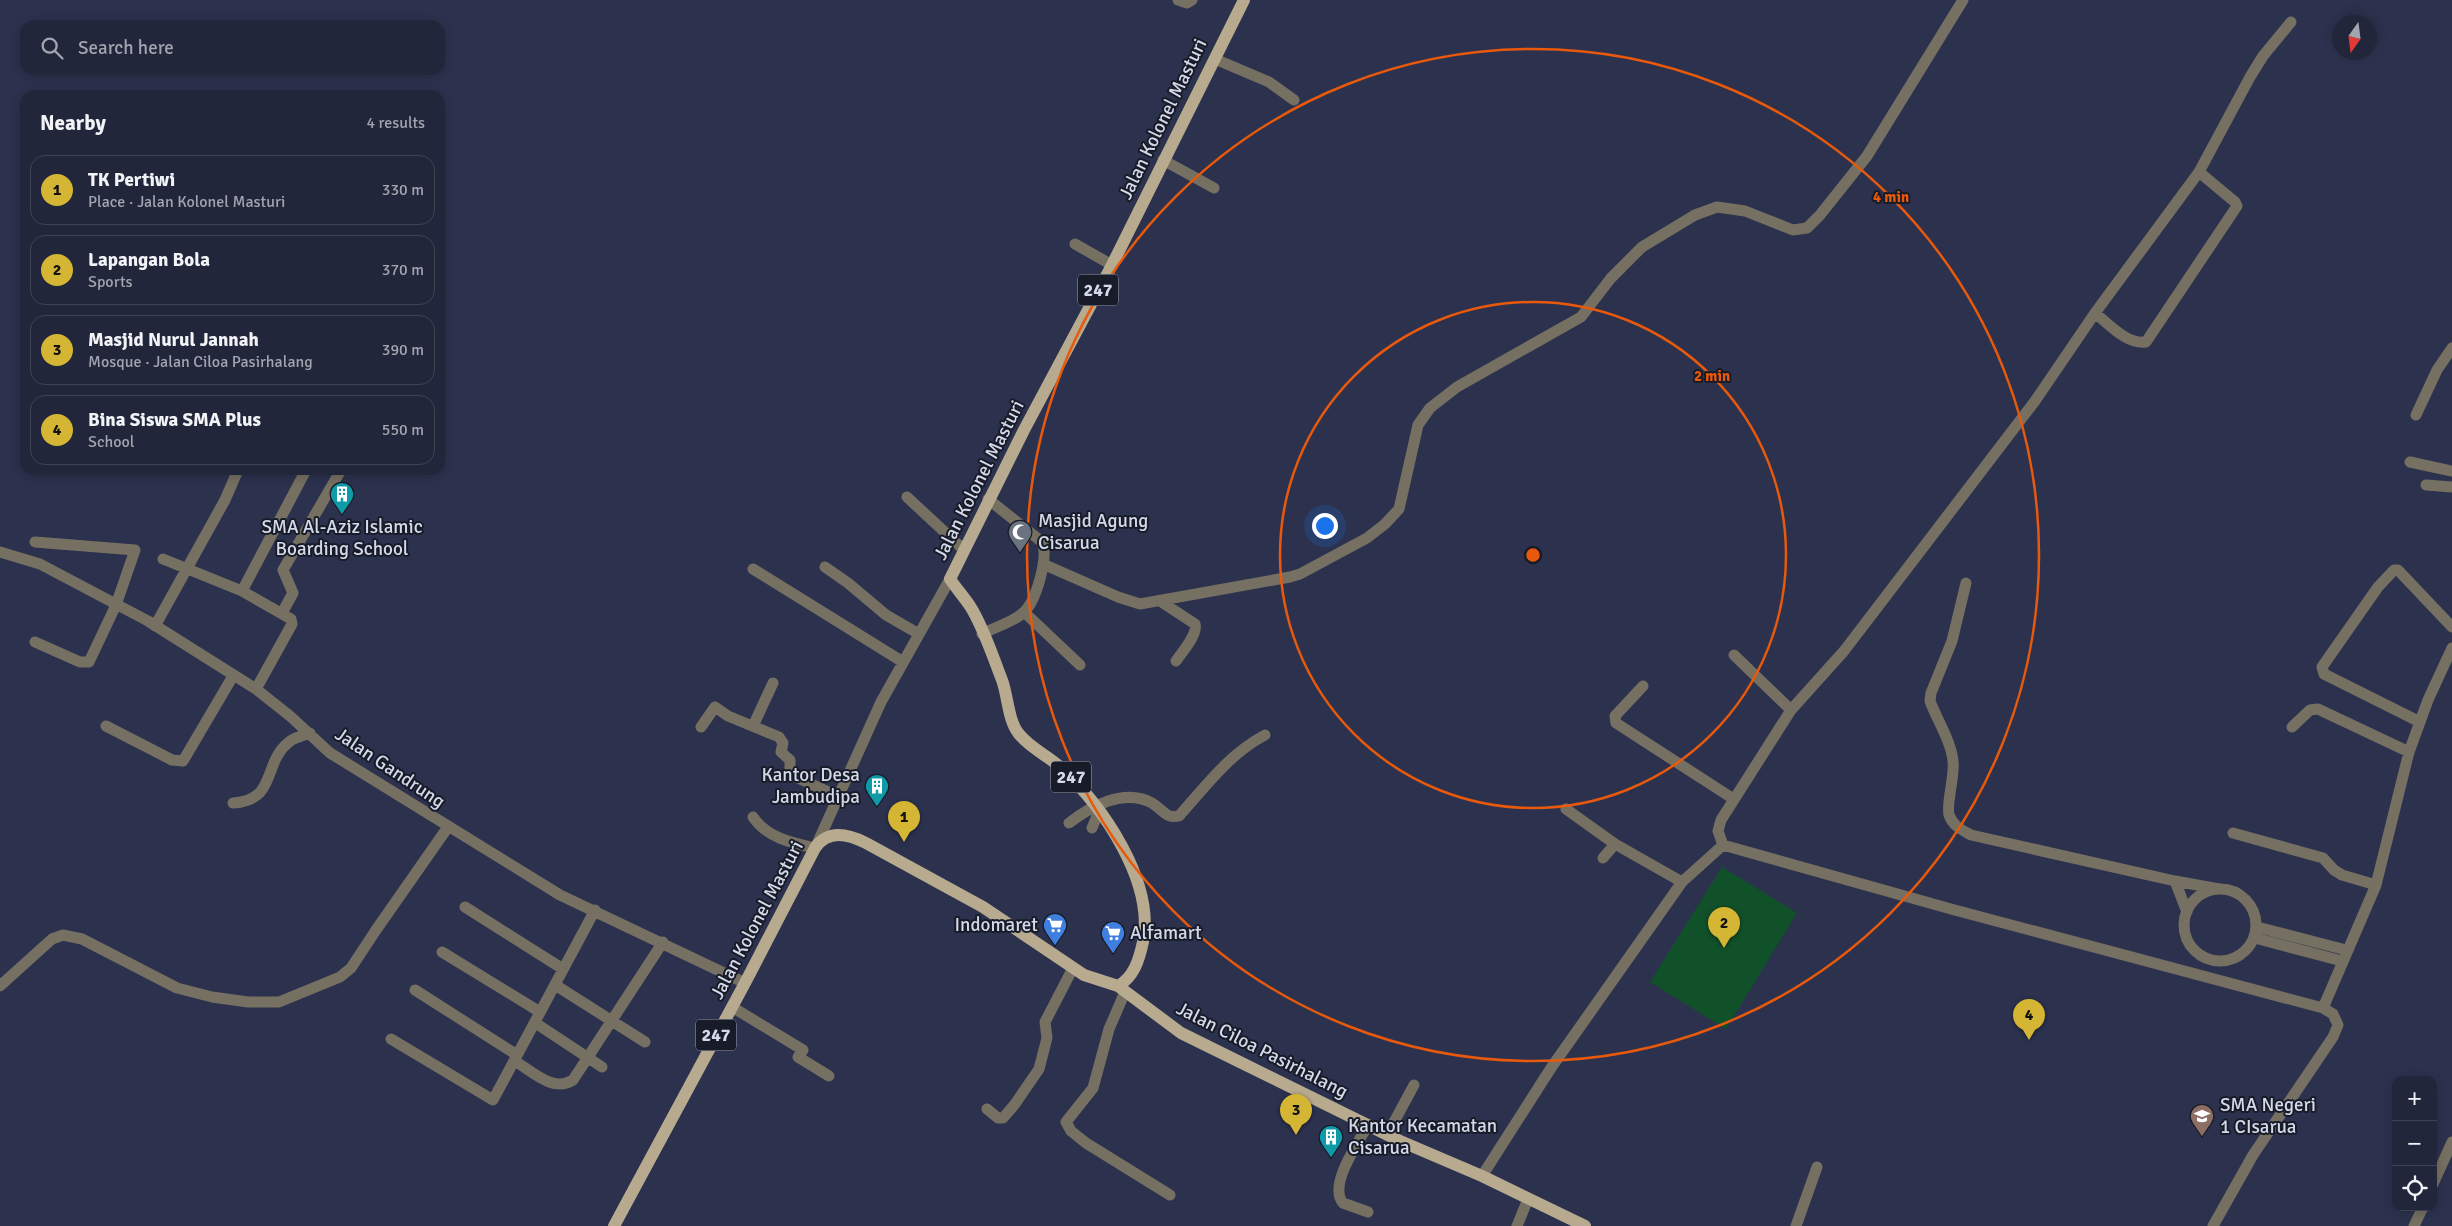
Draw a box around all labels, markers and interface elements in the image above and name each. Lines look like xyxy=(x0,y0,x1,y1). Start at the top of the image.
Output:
north arrow xyxy=(2332,15,2377,60)
search box xyxy=(20,20,445,75)
icon: search xyxy=(38,34,66,62)
street label: Jalan Kolonel Masturi xyxy=(1114,35,1212,203)
text: Search here xyxy=(78,36,174,60)
text: Nearby xyxy=(40,110,106,136)
text: 4 results xyxy=(366,113,425,133)
text: TK Pertiwi xyxy=(88,168,175,192)
text: 1 xyxy=(53,180,61,200)
text: 330 m xyxy=(382,180,424,200)
text: 4 min xyxy=(1873,188,1909,206)
text: Place · Jalan Kolonel Masturi xyxy=(88,192,285,212)
text: Lapangan Bola xyxy=(88,248,210,272)
text: 2 xyxy=(53,260,61,280)
text: 370 m xyxy=(382,260,424,280)
text: Sports xyxy=(88,272,133,292)
road number: 247 xyxy=(1078,274,1118,306)
text: Masjid Nurul Jannah xyxy=(88,328,259,352)
text: 3 xyxy=(53,340,61,360)
text: 390 m xyxy=(382,340,424,360)
text: Mosque · Jalan Ciloa Pasirhalang xyxy=(88,352,313,372)
text: 2 min xyxy=(1694,367,1730,385)
street label: Jalan Kolonel Masturi xyxy=(928,396,1030,564)
text: Bina Siswa SMA Plus xyxy=(88,408,261,432)
text: 4 xyxy=(53,420,61,440)
text: 550 m xyxy=(382,420,424,440)
text: School xyxy=(88,432,134,452)
building icon: SMA Al-Aziz Islamic Boarding School xyxy=(329,481,355,515)
place label: Masjid Agung Cisarua xyxy=(1038,509,1148,555)
your location xyxy=(1312,513,1338,539)
place label: SMA Al-Aziz Islamic Boarding School xyxy=(261,515,423,561)
mosque icon: Masjid Agung Cisarua xyxy=(1007,519,1033,553)
centre of rings xyxy=(1524,546,1542,564)
street label: Jalan Gandrung xyxy=(330,722,450,814)
road number: 247 xyxy=(1051,762,1091,792)
place label: Kantor Desa Jambudipa xyxy=(761,763,860,809)
building icon: Kantor Desa Jambudipa xyxy=(864,773,890,807)
pin: 1 xyxy=(888,801,920,842)
street label: Jalan Kolonel Masturi xyxy=(705,837,809,1003)
pin: 2 xyxy=(1708,907,1740,948)
supermarket icon: Indomaret xyxy=(1042,912,1068,946)
place label: Indomaret xyxy=(955,913,1038,937)
supermarket icon: Alfamart xyxy=(1100,920,1126,954)
place label: Alfamart xyxy=(1130,921,1202,945)
street label: Jalan Ciloa Pasirhalang xyxy=(1172,996,1352,1104)
pin: 4 xyxy=(2013,999,2045,1040)
road number: 247 xyxy=(696,1020,736,1050)
map controls xyxy=(2392,1076,2437,1211)
button: + xyxy=(2392,1076,2437,1121)
place label: SMA Negeri 1 CIsarua xyxy=(2220,1093,2316,1139)
pin: 3 xyxy=(1280,1094,1312,1135)
school or university icon: SMA Negeri 1 CIsarua xyxy=(2189,1103,2215,1137)
place label: Kantor Kecamatan Cisarua xyxy=(1348,1114,1497,1160)
button: − xyxy=(2392,1121,2437,1166)
building icon: Kantor Kecamatan Cisarua xyxy=(1318,1124,1344,1158)
button: locate xyxy=(2392,1166,2437,1211)

